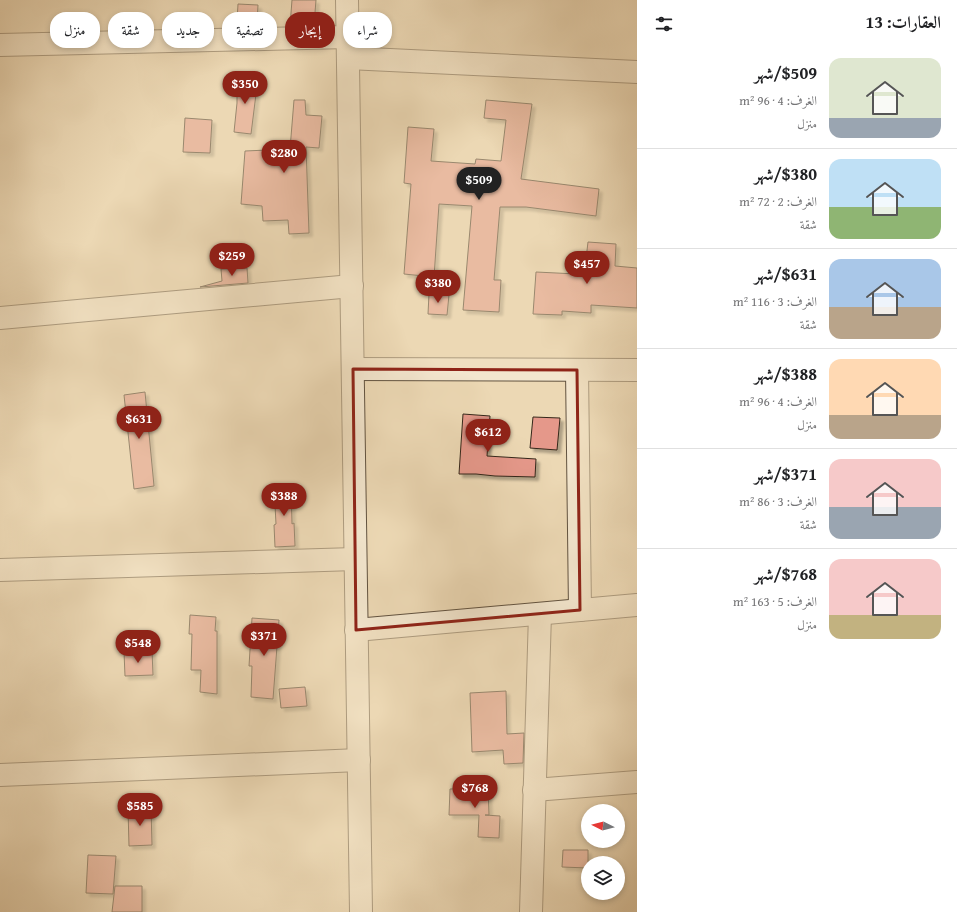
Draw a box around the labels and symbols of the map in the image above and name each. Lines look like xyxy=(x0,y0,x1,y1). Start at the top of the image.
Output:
pin: $350 xyxy=(221,71,269,105)
pin: $280 xyxy=(260,140,308,174)
pin: $509 xyxy=(455,167,503,201)
pin: $259 xyxy=(208,243,256,277)
pin: $457 xyxy=(563,251,611,285)
pin: $380 xyxy=(414,270,462,304)
pin: $631 xyxy=(115,406,163,440)
pin: $612 xyxy=(464,419,512,453)
pin: $388 xyxy=(260,483,308,517)
pin: $371 xyxy=(240,623,288,657)
pin: $548 xyxy=(114,630,162,664)
pin: $768 xyxy=(451,775,499,809)
pin: $585 xyxy=(116,793,164,827)
north arrow xyxy=(581,804,625,848)

